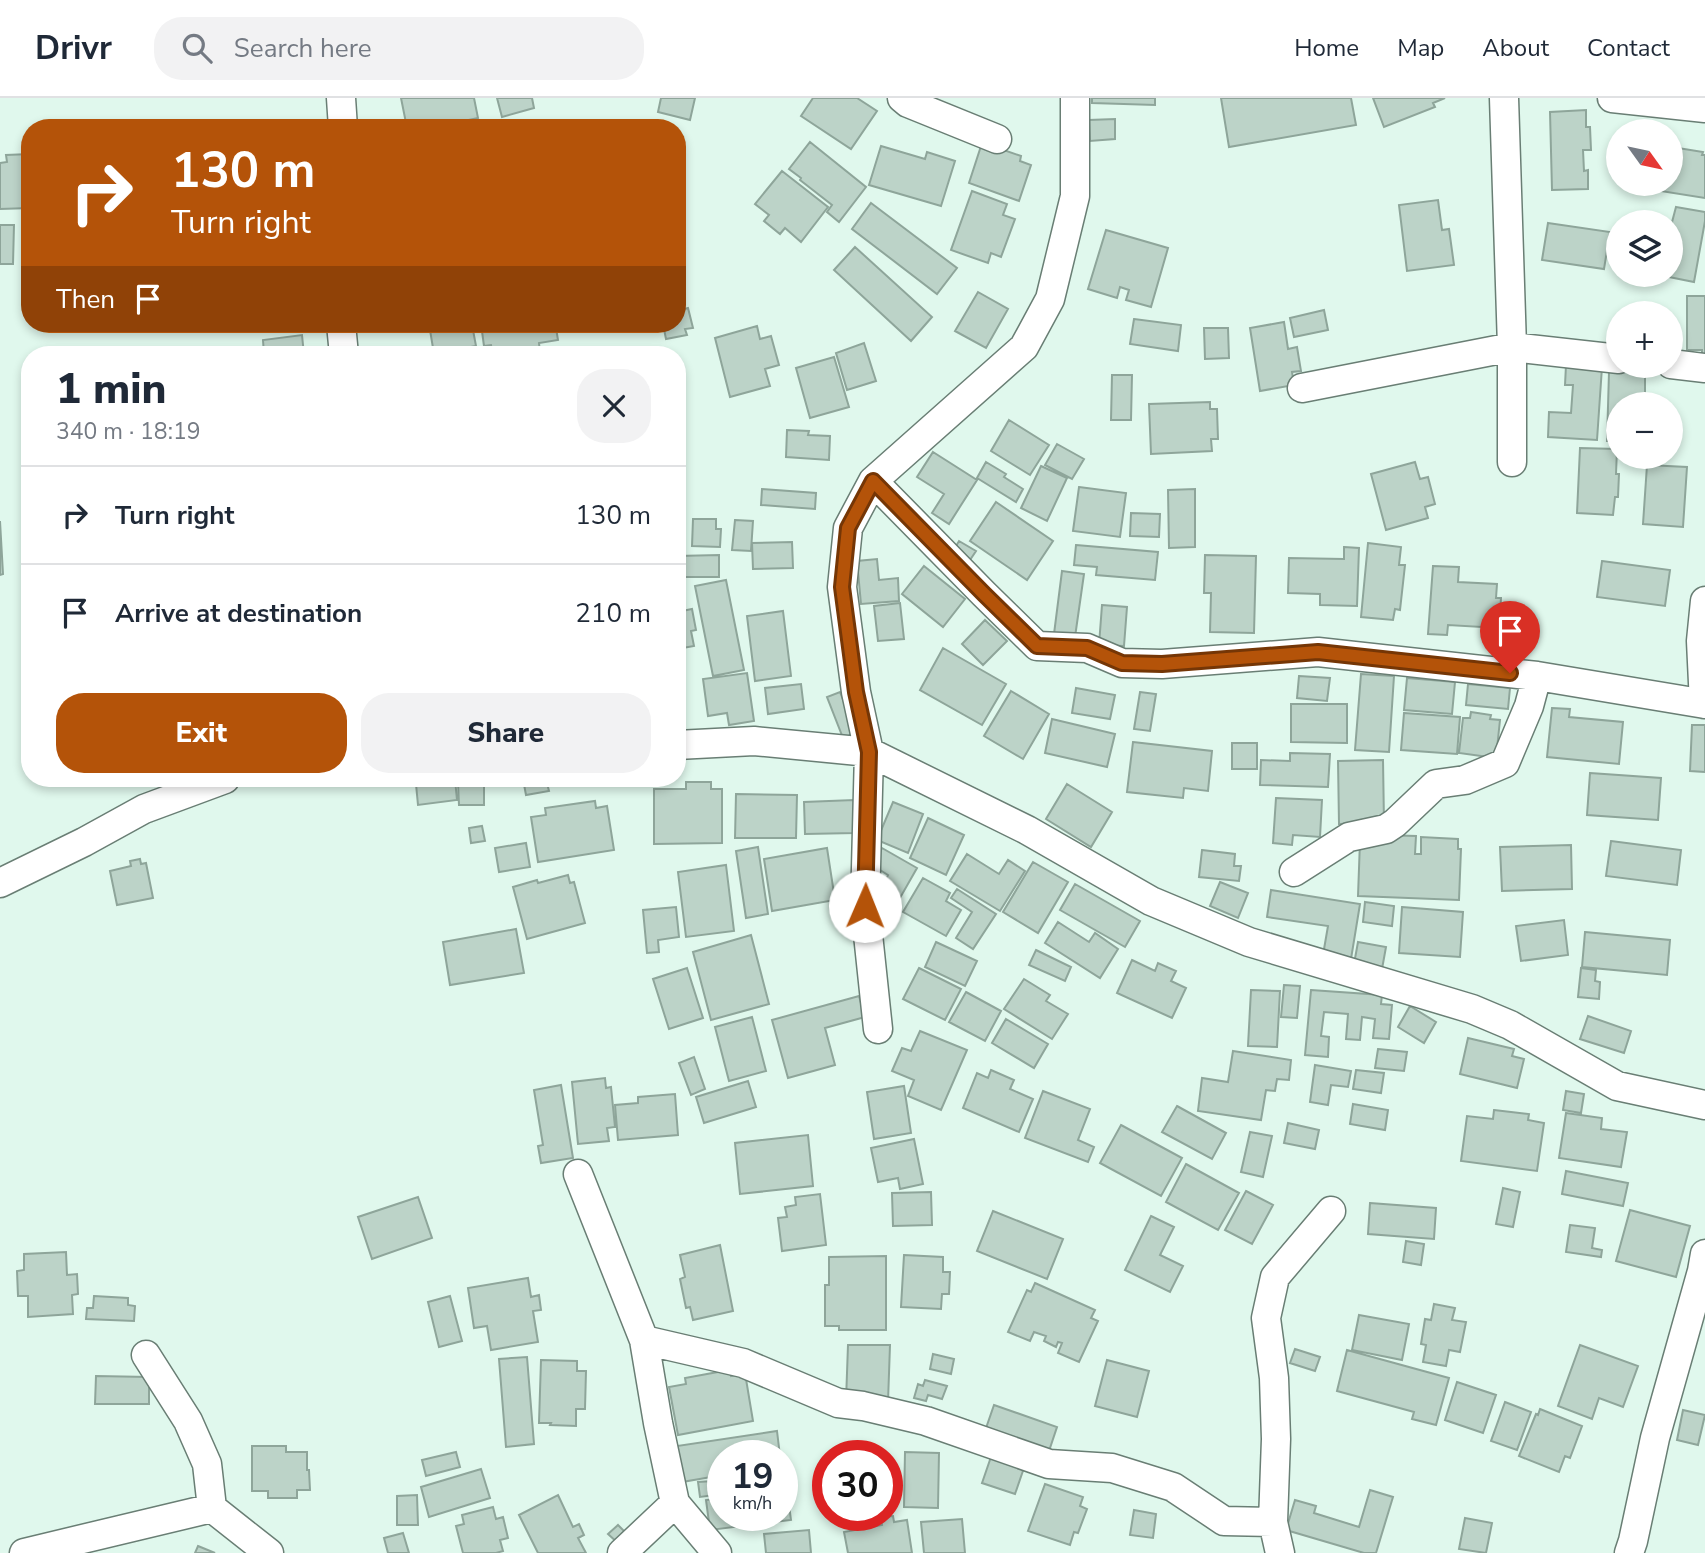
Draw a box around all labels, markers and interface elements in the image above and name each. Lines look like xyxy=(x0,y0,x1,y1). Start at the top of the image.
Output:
search box xyxy=(154,17,644,80)
text: Drivr xyxy=(35,26,112,71)
icon: search xyxy=(178,29,216,67)
text: Search here xyxy=(234,31,372,66)
text: Home xyxy=(1294,32,1359,64)
text: Map xyxy=(1397,32,1444,64)
text: About xyxy=(1482,32,1549,64)
text: Contact xyxy=(1587,32,1670,64)
north arrow xyxy=(1606,119,1684,196)
map controls xyxy=(1606,119,1683,469)
text: 130 m xyxy=(171,137,315,204)
icon: right xyxy=(56,147,147,238)
text: Turn right xyxy=(171,201,311,244)
button: layers xyxy=(1606,210,1683,287)
icon: arrive xyxy=(129,280,167,318)
text: Then xyxy=(56,282,115,317)
button: + xyxy=(1606,301,1683,378)
text: 1 min xyxy=(56,361,166,418)
button: close xyxy=(577,369,651,443)
button: − xyxy=(1606,392,1683,469)
text: 340 m · 18:19 xyxy=(56,416,201,447)
icon: right xyxy=(56,496,94,534)
text: Turn right xyxy=(115,498,234,533)
text: 130 m xyxy=(575,498,651,533)
icon: arrive xyxy=(56,594,94,632)
text: Arrive at destination xyxy=(115,596,362,631)
text: 210 m xyxy=(575,596,651,631)
pin xyxy=(1480,601,1540,673)
icon: arrive xyxy=(1491,612,1529,650)
button: Exit xyxy=(56,693,347,773)
button: Share xyxy=(361,693,651,773)
position arrow xyxy=(828,869,902,943)
speed limit sign: 30 xyxy=(812,1440,903,1531)
text: 19 xyxy=(731,1453,774,1500)
text: km/h xyxy=(733,1491,772,1515)

